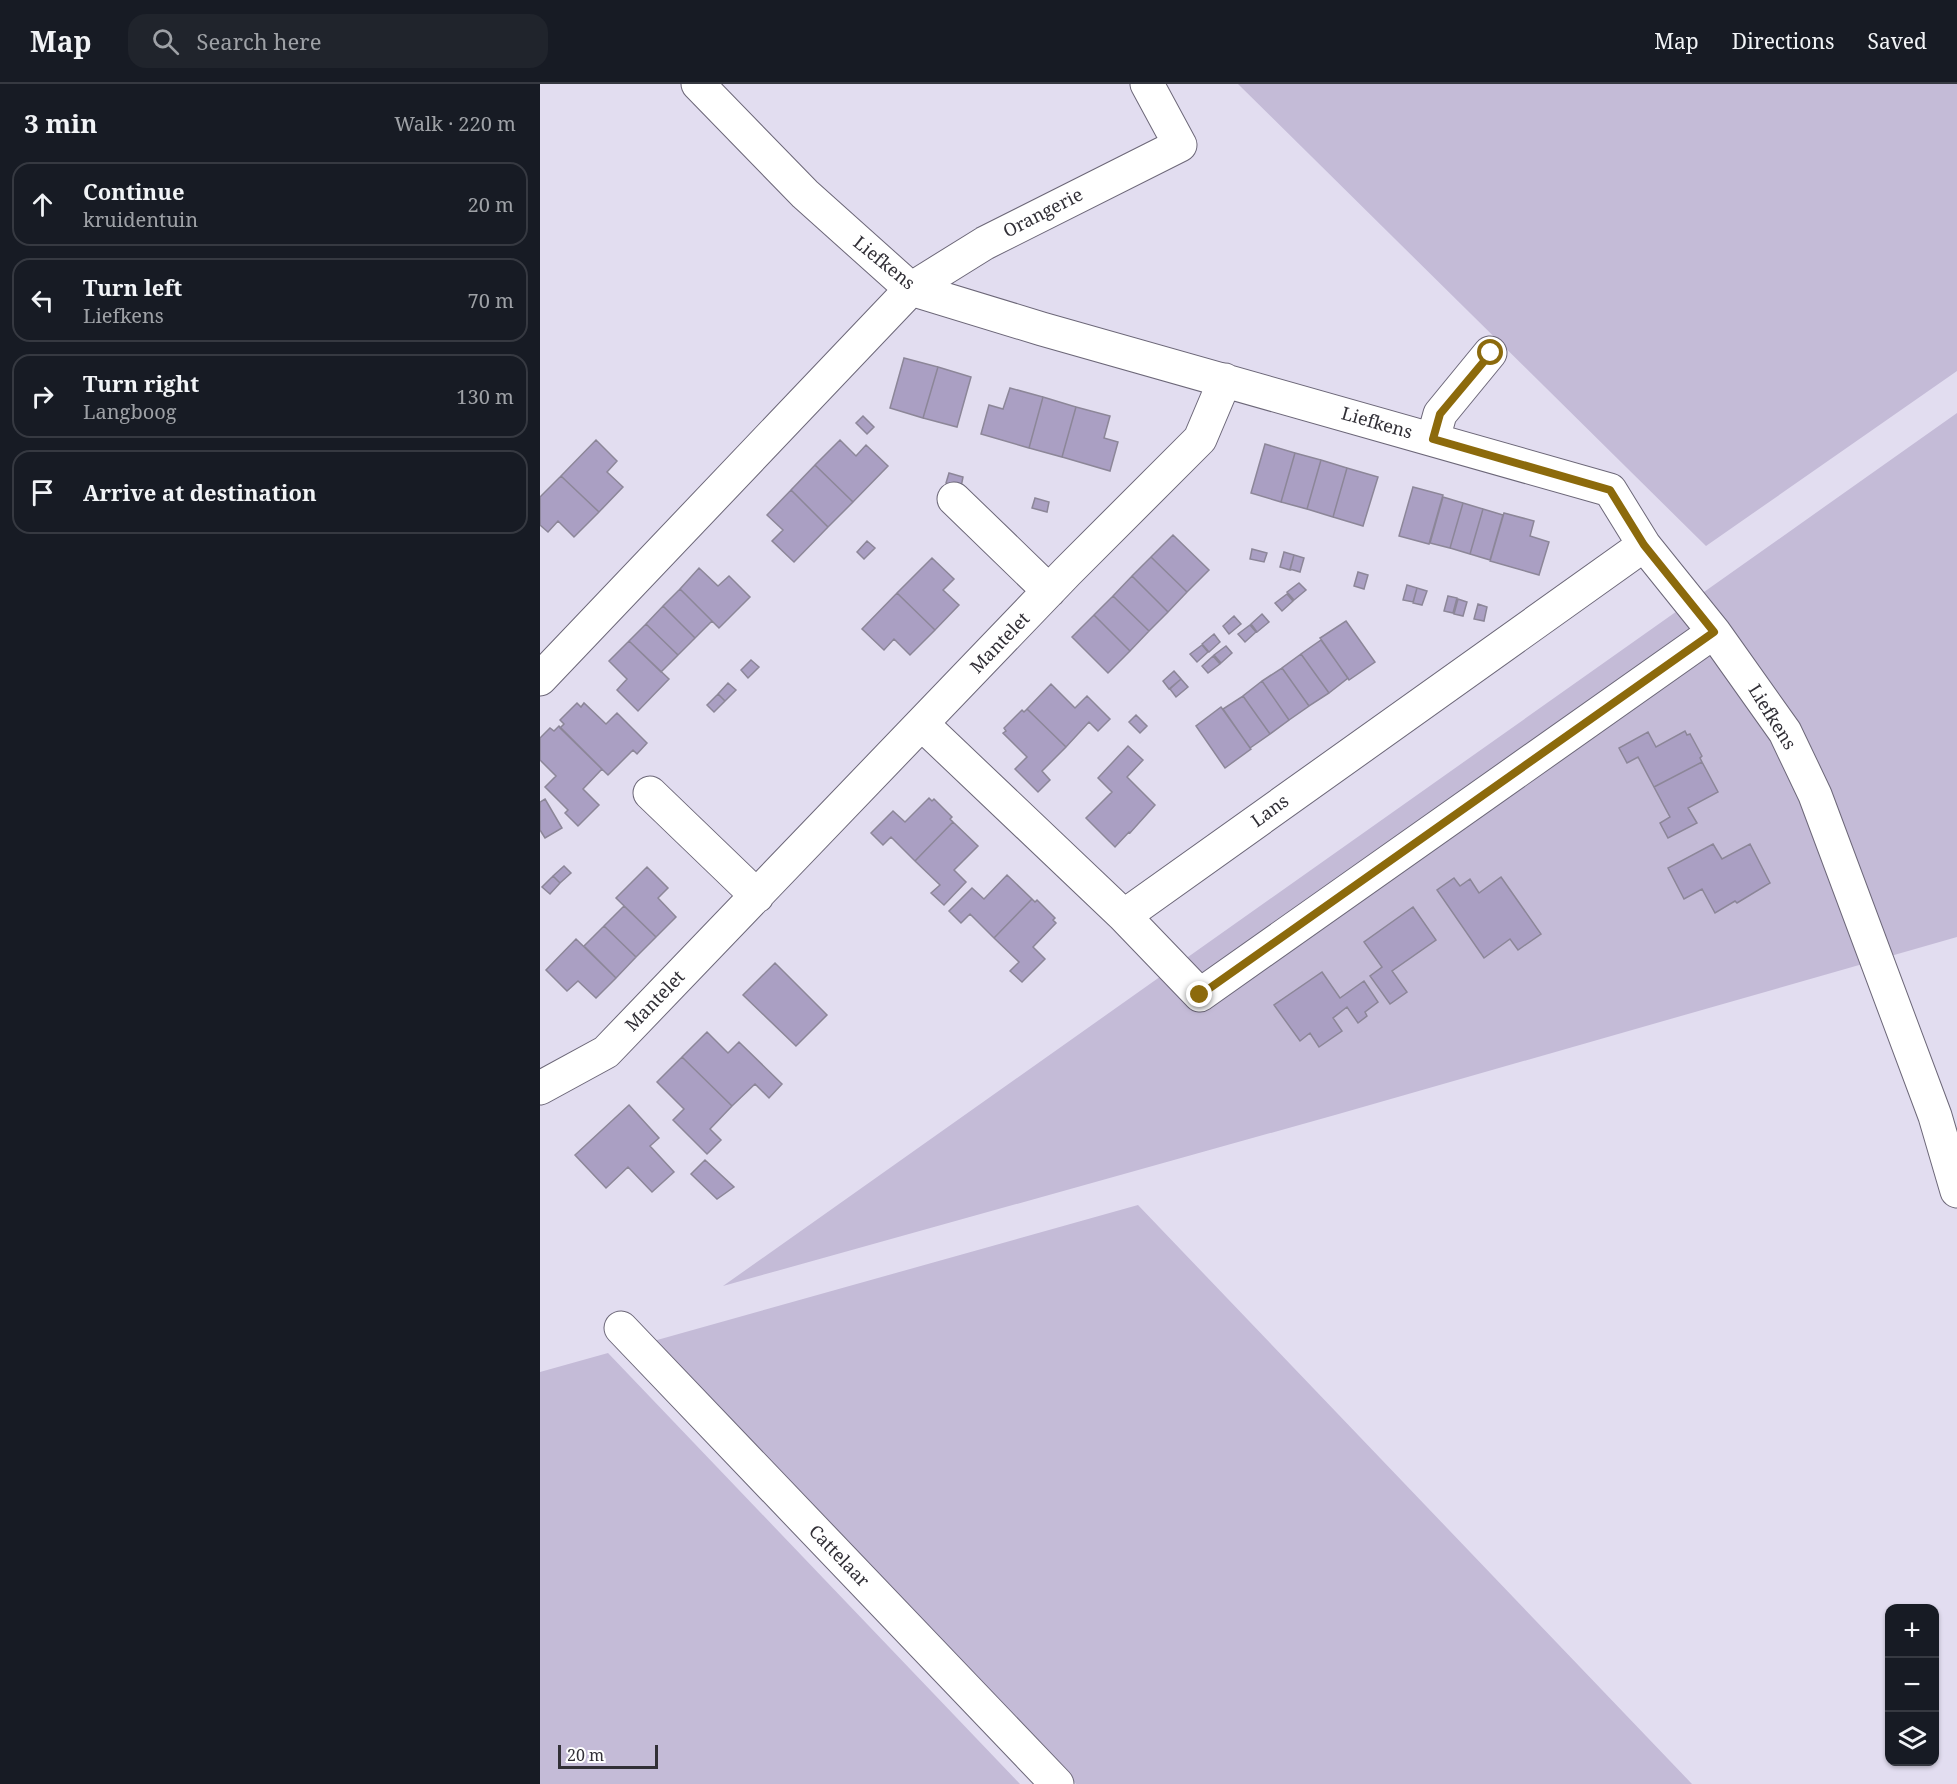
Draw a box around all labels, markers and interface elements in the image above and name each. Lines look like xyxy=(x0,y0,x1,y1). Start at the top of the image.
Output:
search box xyxy=(128,14,548,68)
text: Map xyxy=(30,22,92,60)
icon: search xyxy=(149,25,182,58)
text: Search here xyxy=(197,26,321,56)
text: Map xyxy=(1654,27,1699,55)
text: Directions xyxy=(1732,27,1834,55)
text: Saved xyxy=(1867,27,1927,55)
text: 3 min xyxy=(24,105,98,141)
text: Walk · 220 m xyxy=(394,110,516,137)
text: Continue xyxy=(83,176,185,206)
street label: Orangerie xyxy=(999,182,1086,242)
icon: ahead xyxy=(26,188,59,221)
text: 20 m xyxy=(468,191,514,218)
text: kruidentuin xyxy=(83,206,198,233)
street label: Liefkens xyxy=(849,230,920,294)
text: Turn left xyxy=(83,272,182,302)
icon: left xyxy=(26,284,59,317)
text: 70 m xyxy=(468,287,514,314)
text: Liefkens xyxy=(83,302,164,329)
route start xyxy=(1477,339,1503,365)
text: Turn right xyxy=(83,368,199,398)
icon: right xyxy=(26,380,59,413)
text: 130 m xyxy=(456,383,514,410)
text: Langboog xyxy=(83,398,177,425)
street label: Liefkens xyxy=(1339,400,1416,444)
icon: arrive xyxy=(26,476,59,509)
text: Arrive at destination xyxy=(83,477,317,507)
street label: Mantelet xyxy=(964,607,1034,678)
street label: Liefkens xyxy=(1743,679,1802,754)
street label: Lans xyxy=(1246,788,1293,832)
street label: Mantelet xyxy=(619,965,689,1036)
route end xyxy=(1186,981,1212,1007)
street label: Cattelaar xyxy=(804,1519,876,1592)
map controls xyxy=(1885,1604,1939,1766)
button: + xyxy=(1885,1604,1939,1658)
button: − xyxy=(1885,1658,1939,1712)
button: layers xyxy=(1885,1712,1939,1766)
scale bar xyxy=(558,1742,658,1770)
text: 20 m xyxy=(567,1744,604,1766)

